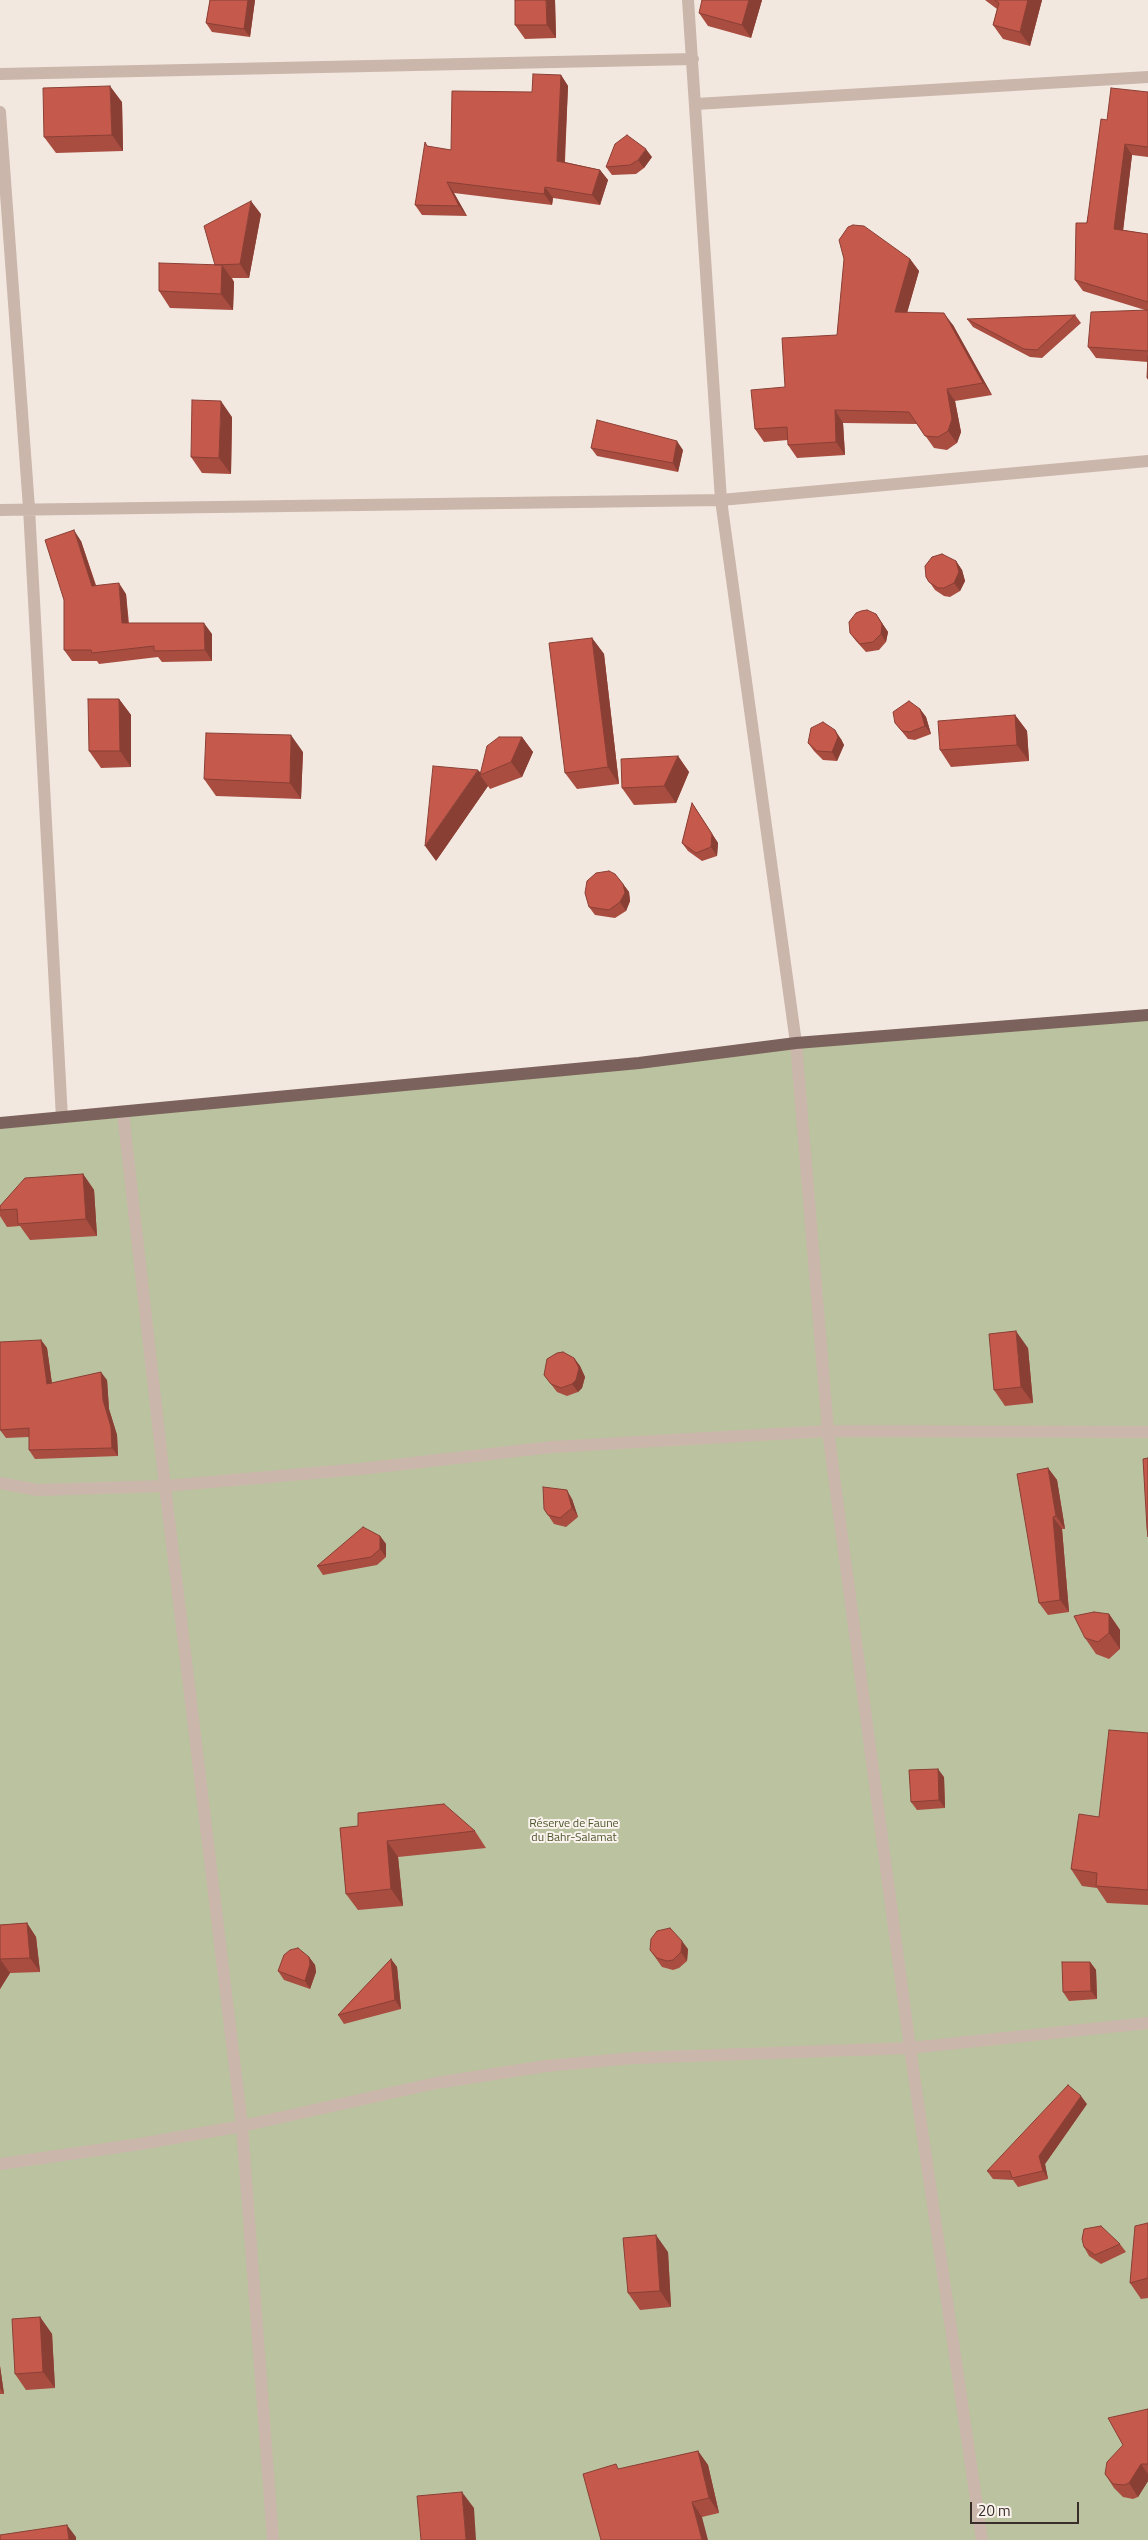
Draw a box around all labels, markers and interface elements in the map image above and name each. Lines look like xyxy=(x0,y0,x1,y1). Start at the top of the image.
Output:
park label: Réserve de Faune du Bahr-Salamat xyxy=(529,1817,619,1845)
scale bar xyxy=(973,2492,1082,2524)
text: 20 m xyxy=(978,2499,1011,2522)

